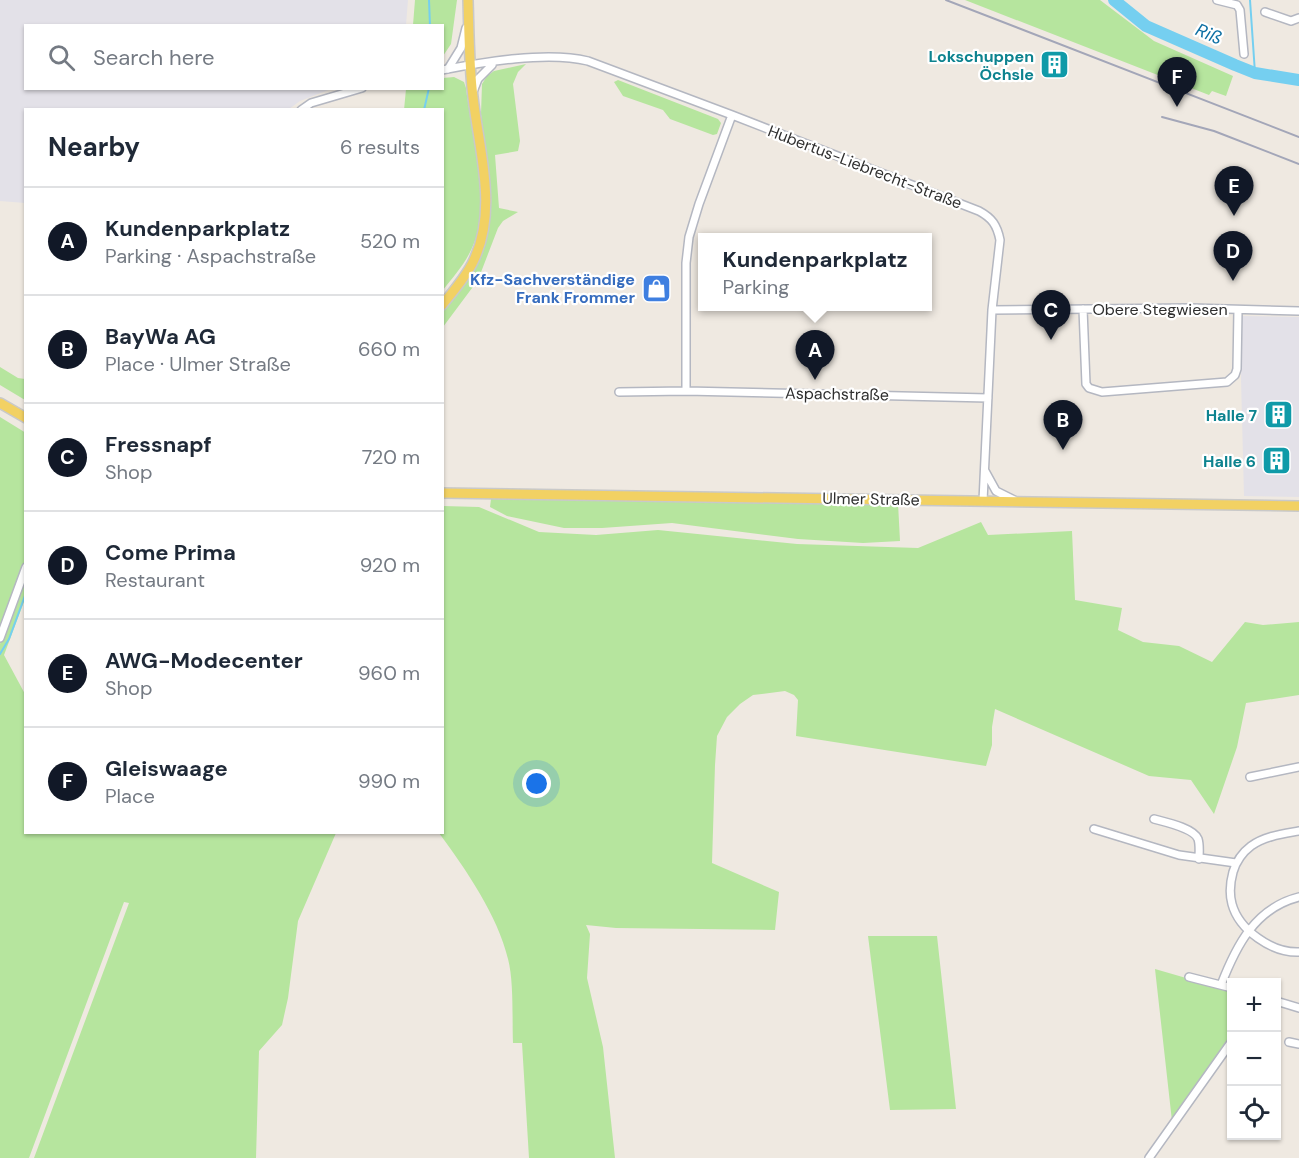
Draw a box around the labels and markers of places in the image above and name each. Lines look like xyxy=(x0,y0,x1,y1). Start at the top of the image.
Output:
place label: Lokschuppen Öchsle xyxy=(928,46,1034,85)
building icon: Lokschuppen Öchsle xyxy=(1039,49,1071,81)
pin: F xyxy=(1158,57,1196,107)
pin: E xyxy=(1214,166,1254,216)
pin: D xyxy=(1214,232,1252,281)
place label: Kfz-Sachverständige Frank Frommer xyxy=(470,269,635,308)
shop icon: Kfz-Sachverständige Frank Frommer xyxy=(640,272,672,304)
pin: C xyxy=(1032,290,1070,340)
pin: A xyxy=(796,330,834,380)
building icon: Halle 7 xyxy=(1262,399,1294,431)
pin: B xyxy=(1044,400,1082,450)
place label: Halle 7 xyxy=(1206,405,1257,426)
building icon: Halle 6 xyxy=(1261,445,1293,477)
place label: Halle 6 xyxy=(1203,451,1256,472)

